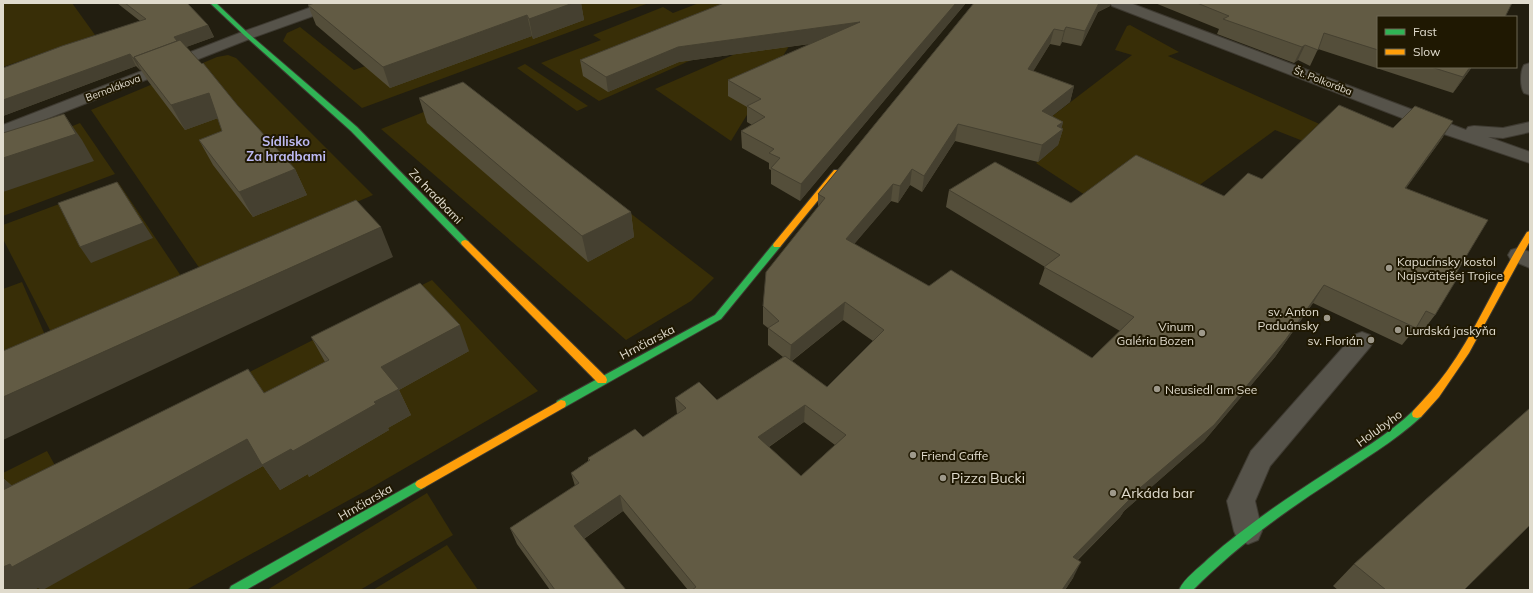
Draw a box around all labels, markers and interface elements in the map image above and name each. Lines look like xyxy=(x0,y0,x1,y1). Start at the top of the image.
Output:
legend xyxy=(1377,16,1517,68)
text: Fast xyxy=(1413,24,1437,39)
text: Slow xyxy=(1413,44,1441,59)
street label: Št. Polkorába xyxy=(1292,64,1354,98)
street label: Bernolákova xyxy=(84,72,142,104)
district label: Sídlisko Za hradbami xyxy=(246,133,326,164)
street label: Za hradbami xyxy=(406,165,466,227)
place label: Kapucínsky kostol Najsvätejšej Trojice xyxy=(1397,254,1503,283)
marker: Kapucínsky kostol Najsvätejšej Trojice xyxy=(1384,263,1394,273)
place label: sv. Anton Paduánsky xyxy=(1258,304,1320,333)
marker: sv. Anton Paduánsky xyxy=(1322,313,1332,323)
place label: Vinum Galéria Bozen xyxy=(1116,319,1194,348)
street label: Hrnčiarska xyxy=(617,321,677,363)
place label: Lurdská jaskyňa xyxy=(1406,323,1496,338)
marker: Lurdská jaskyňa xyxy=(1393,325,1403,335)
marker: Vinum Galéria Bozen xyxy=(1197,328,1207,338)
place label: sv. Florián xyxy=(1308,333,1363,348)
marker: sv. Florián xyxy=(1366,335,1376,345)
place label: Neusiedl am See xyxy=(1165,382,1257,397)
marker: Neusiedl am See xyxy=(1152,384,1162,394)
street label: Holubyho xyxy=(1353,406,1405,450)
place label: Friend Caffe xyxy=(921,448,988,463)
marker: Friend Caffe xyxy=(908,450,918,460)
place label: Pizza Bucki xyxy=(951,469,1025,487)
marker: Pizza Bucki xyxy=(938,473,948,483)
street label: Hrnčiarska xyxy=(335,480,395,524)
place label: Arkáda bar xyxy=(1121,484,1195,502)
marker: Arkáda bar xyxy=(1108,488,1118,498)

